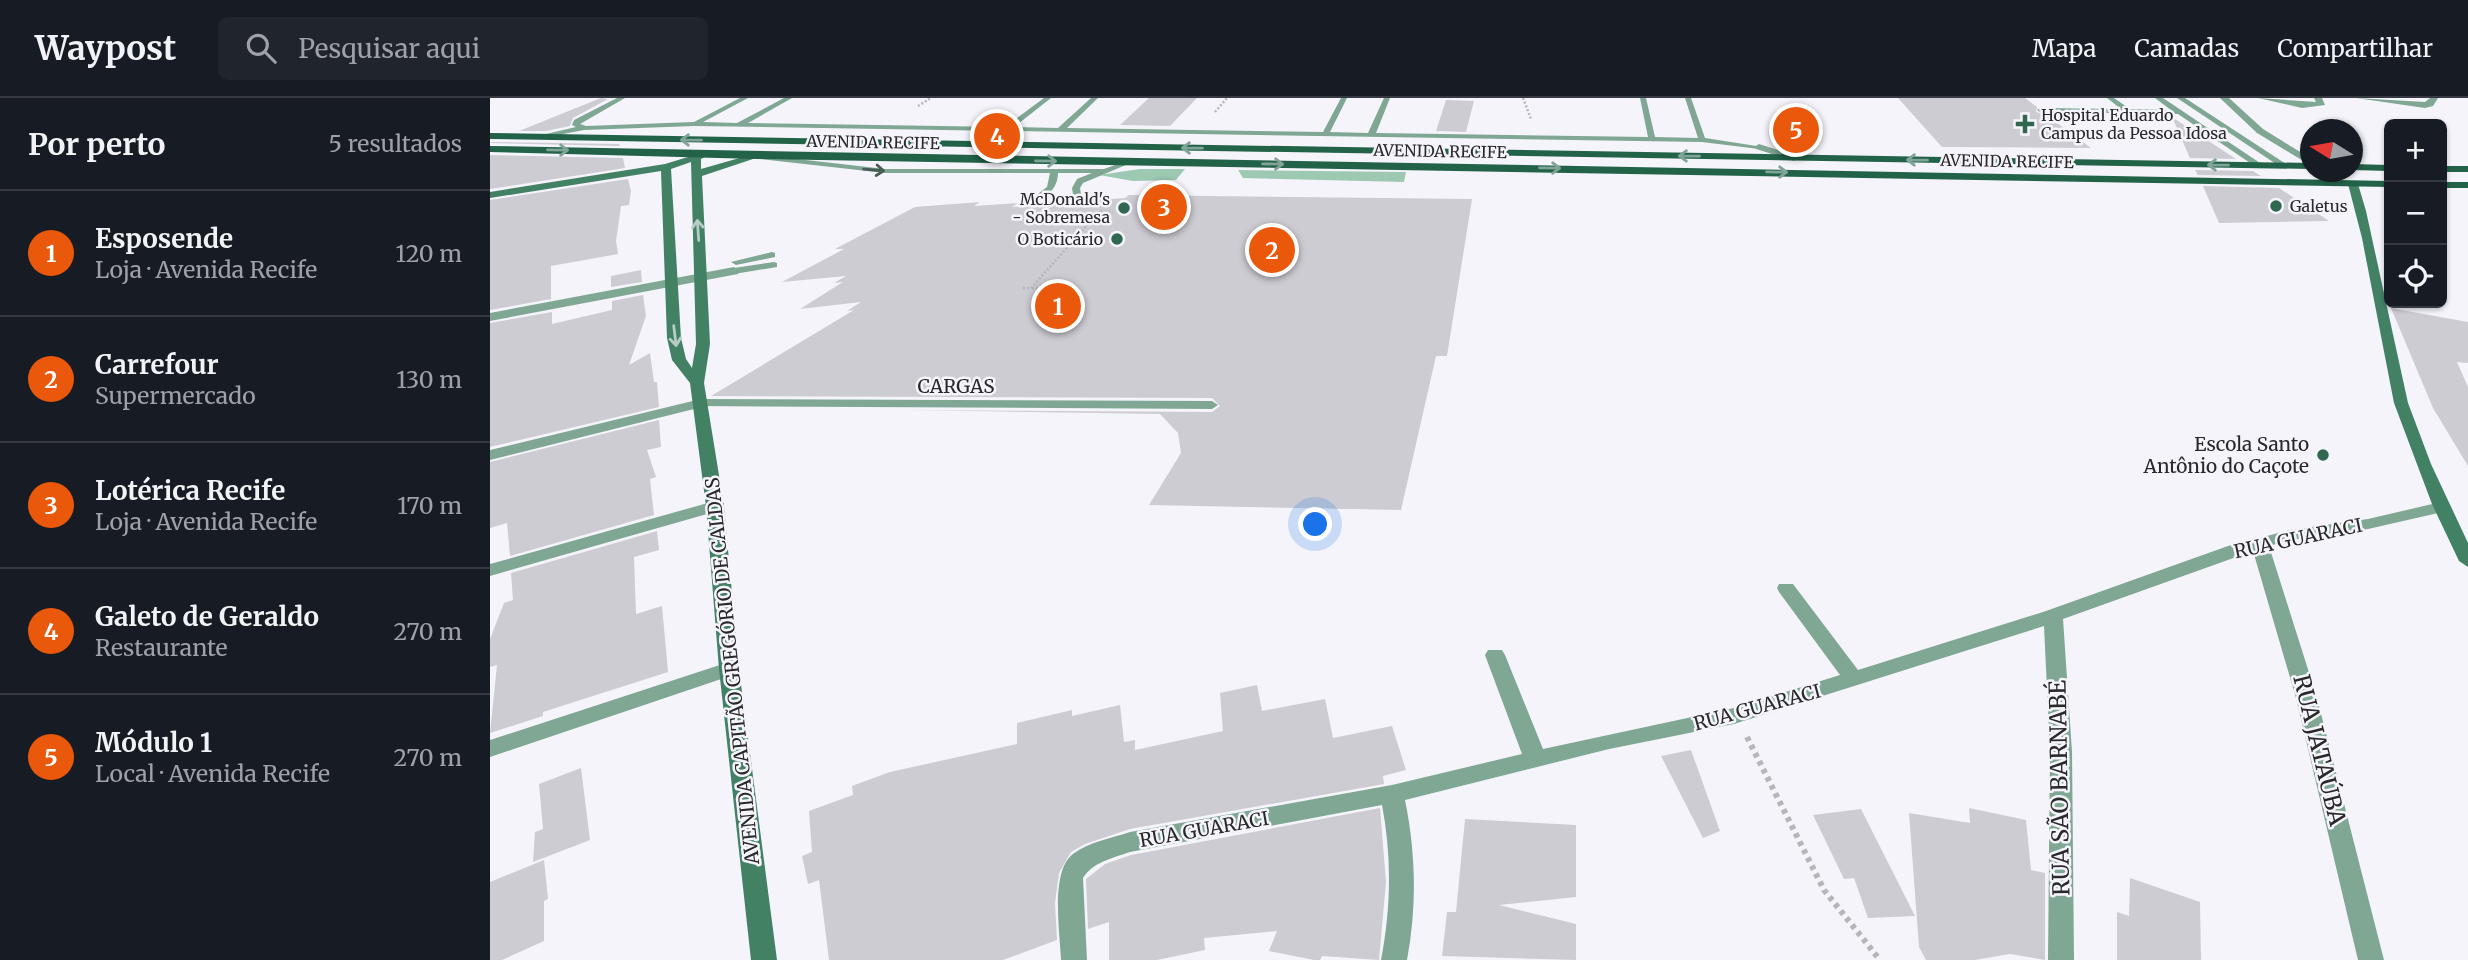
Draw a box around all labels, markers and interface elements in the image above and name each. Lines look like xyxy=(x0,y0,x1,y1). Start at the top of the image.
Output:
search box xyxy=(218,17,708,80)
text: Waypost xyxy=(35,28,176,69)
icon: search xyxy=(242,29,280,67)
text: Pesquisar aqui xyxy=(298,32,480,65)
text: Mapa xyxy=(2032,33,2096,64)
text: Camadas xyxy=(2134,33,2239,64)
text: Compartilhar xyxy=(2277,33,2433,64)
pin: 5 xyxy=(1773,104,1819,156)
place label: Hospital Eduardo Campus da Pessoa Idosa xyxy=(2041,105,2227,143)
pin: 4 xyxy=(974,110,1020,162)
marker: Hospital Eduardo Campus da Pessoa Idosa xyxy=(2015,114,2035,134)
north arrow xyxy=(2300,119,2363,182)
map controls xyxy=(2384,119,2447,308)
button: + xyxy=(2384,119,2447,182)
text: Por perto xyxy=(28,125,166,163)
text: 5 resultados xyxy=(329,129,462,158)
street label: AVENIDA RECIFE xyxy=(805,131,941,153)
one-way arrow xyxy=(680,133,703,147)
street label: AVENIDA RECIFE xyxy=(1372,140,1508,162)
one-way arrow xyxy=(1181,141,1204,154)
one-way arrow xyxy=(546,143,569,157)
one-way arrow xyxy=(1678,149,1701,163)
street label: AVENIDA RECIFE xyxy=(1939,150,2075,172)
one-way arrow xyxy=(1906,153,1929,166)
one-way arrow xyxy=(1034,154,1057,168)
one-way arrow xyxy=(1262,157,1285,171)
one-way arrow xyxy=(2207,158,2230,171)
one-way arrow xyxy=(1538,162,1561,175)
one-way arrow xyxy=(862,164,884,177)
one-way arrow xyxy=(1766,165,1789,179)
pin: 3 xyxy=(1141,181,1187,233)
button: − xyxy=(2384,182,2447,245)
place label: McDonald's - Sobremesa xyxy=(1012,189,1110,227)
place label: Galetus xyxy=(2290,196,2348,216)
marker: Galetus xyxy=(2268,198,2284,214)
marker: McDonald's - Sobremesa xyxy=(1116,200,1132,216)
one-way arrow xyxy=(691,219,704,242)
text: Esposende xyxy=(95,222,233,255)
pin: 2 xyxy=(1249,224,1295,276)
place label: O Boticário xyxy=(1017,229,1103,249)
marker: O Boticário xyxy=(1109,231,1125,247)
text: 1 xyxy=(46,239,56,268)
text: 120 m xyxy=(396,239,462,268)
button: locate xyxy=(2384,245,2447,308)
text: Loja · Avenida Recife xyxy=(95,255,317,284)
pin: 1 xyxy=(1035,280,1081,332)
one-way arrow xyxy=(668,324,681,347)
text: Carrefour xyxy=(95,348,219,381)
text: 2 xyxy=(44,365,58,394)
text: 130 m xyxy=(396,365,462,394)
street label: CARGAS xyxy=(917,374,995,398)
text: Supermercado xyxy=(95,381,256,410)
place label: Escola Santo Antônio do Caçote xyxy=(2143,432,2309,478)
marker: Escola Santo Antônio do Caçote xyxy=(2315,447,2331,463)
text: Lotérica Recife xyxy=(95,474,285,507)
street label: AVENIDA CAPITÃO GREGÓRIO DE CALDAS xyxy=(700,476,764,867)
text: 3 xyxy=(44,491,58,520)
text: 170 m xyxy=(397,491,462,520)
text: Loja · Avenida Recife xyxy=(95,507,317,536)
your location xyxy=(1298,507,1332,541)
street label: RUA GUARACI xyxy=(2232,513,2364,563)
text: Galeto de Geraldo xyxy=(95,600,319,633)
text: 4 xyxy=(44,617,58,646)
text: 270 m xyxy=(394,617,462,646)
text: Restaurante xyxy=(95,633,228,662)
street label: RUA JATAÚBA xyxy=(2287,671,2353,829)
street label: RUA GUARACI xyxy=(1691,678,1823,736)
street label: RUA SÃO BARNABÉ xyxy=(2043,680,2075,896)
text: Módulo 1 xyxy=(95,726,212,759)
text: 5 xyxy=(44,743,58,772)
text: 270 m xyxy=(394,743,462,772)
text: Local · Avenida Recife xyxy=(95,759,330,788)
street label: RUA GUARACI xyxy=(1138,806,1270,852)

